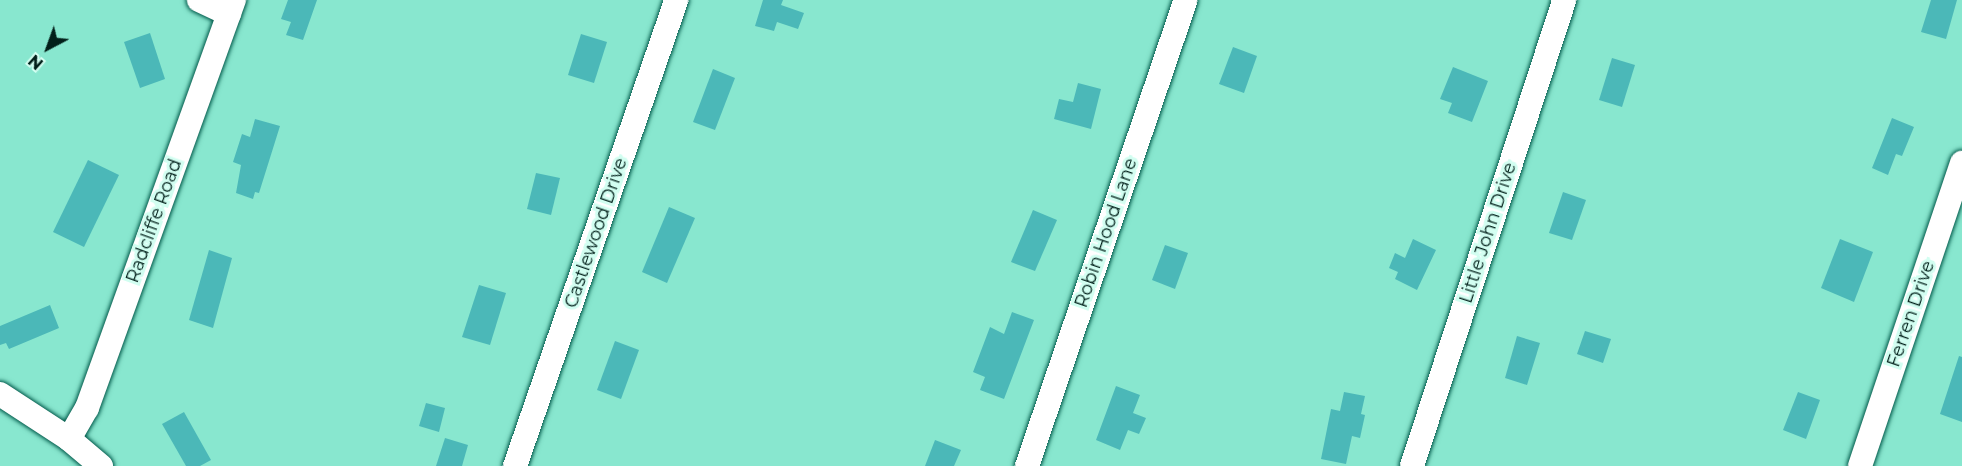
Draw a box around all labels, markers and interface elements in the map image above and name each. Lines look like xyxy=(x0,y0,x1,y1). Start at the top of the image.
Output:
north arrow xyxy=(18,18,78,78)
text: N xyxy=(25,51,47,73)
street label: Castlewood Drive xyxy=(560,155,632,311)
street label: Robin Hood Lane xyxy=(1070,155,1142,311)
street label: Radcliffe Road xyxy=(122,156,186,286)
street label: Little John Drive xyxy=(1455,160,1521,306)
street label: Ferren Drive xyxy=(1883,258,1939,370)

